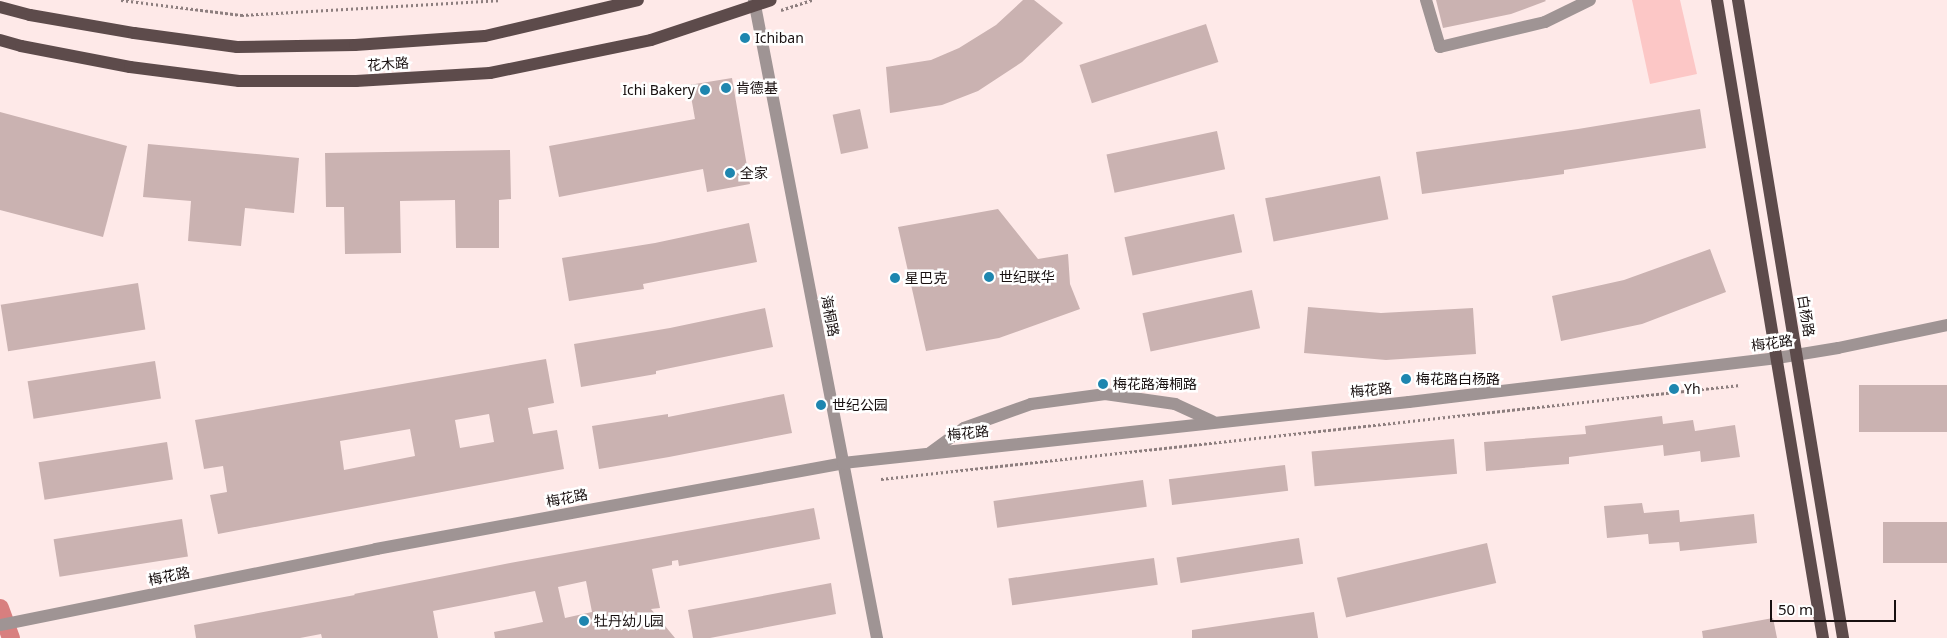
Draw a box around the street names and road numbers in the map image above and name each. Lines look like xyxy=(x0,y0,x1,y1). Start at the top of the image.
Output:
street label: 花木路 xyxy=(366,54,410,74)
street label: 海桐路 xyxy=(818,294,842,338)
street label: 白杨路 xyxy=(1794,294,1818,338)
street label: 梅花路 xyxy=(1750,332,1794,354)
street label: 梅花路 xyxy=(1349,379,1393,401)
street label: 梅花路 xyxy=(946,422,990,444)
street label: 梅花路 xyxy=(545,486,589,510)
street label: 梅花路 xyxy=(147,563,191,589)

